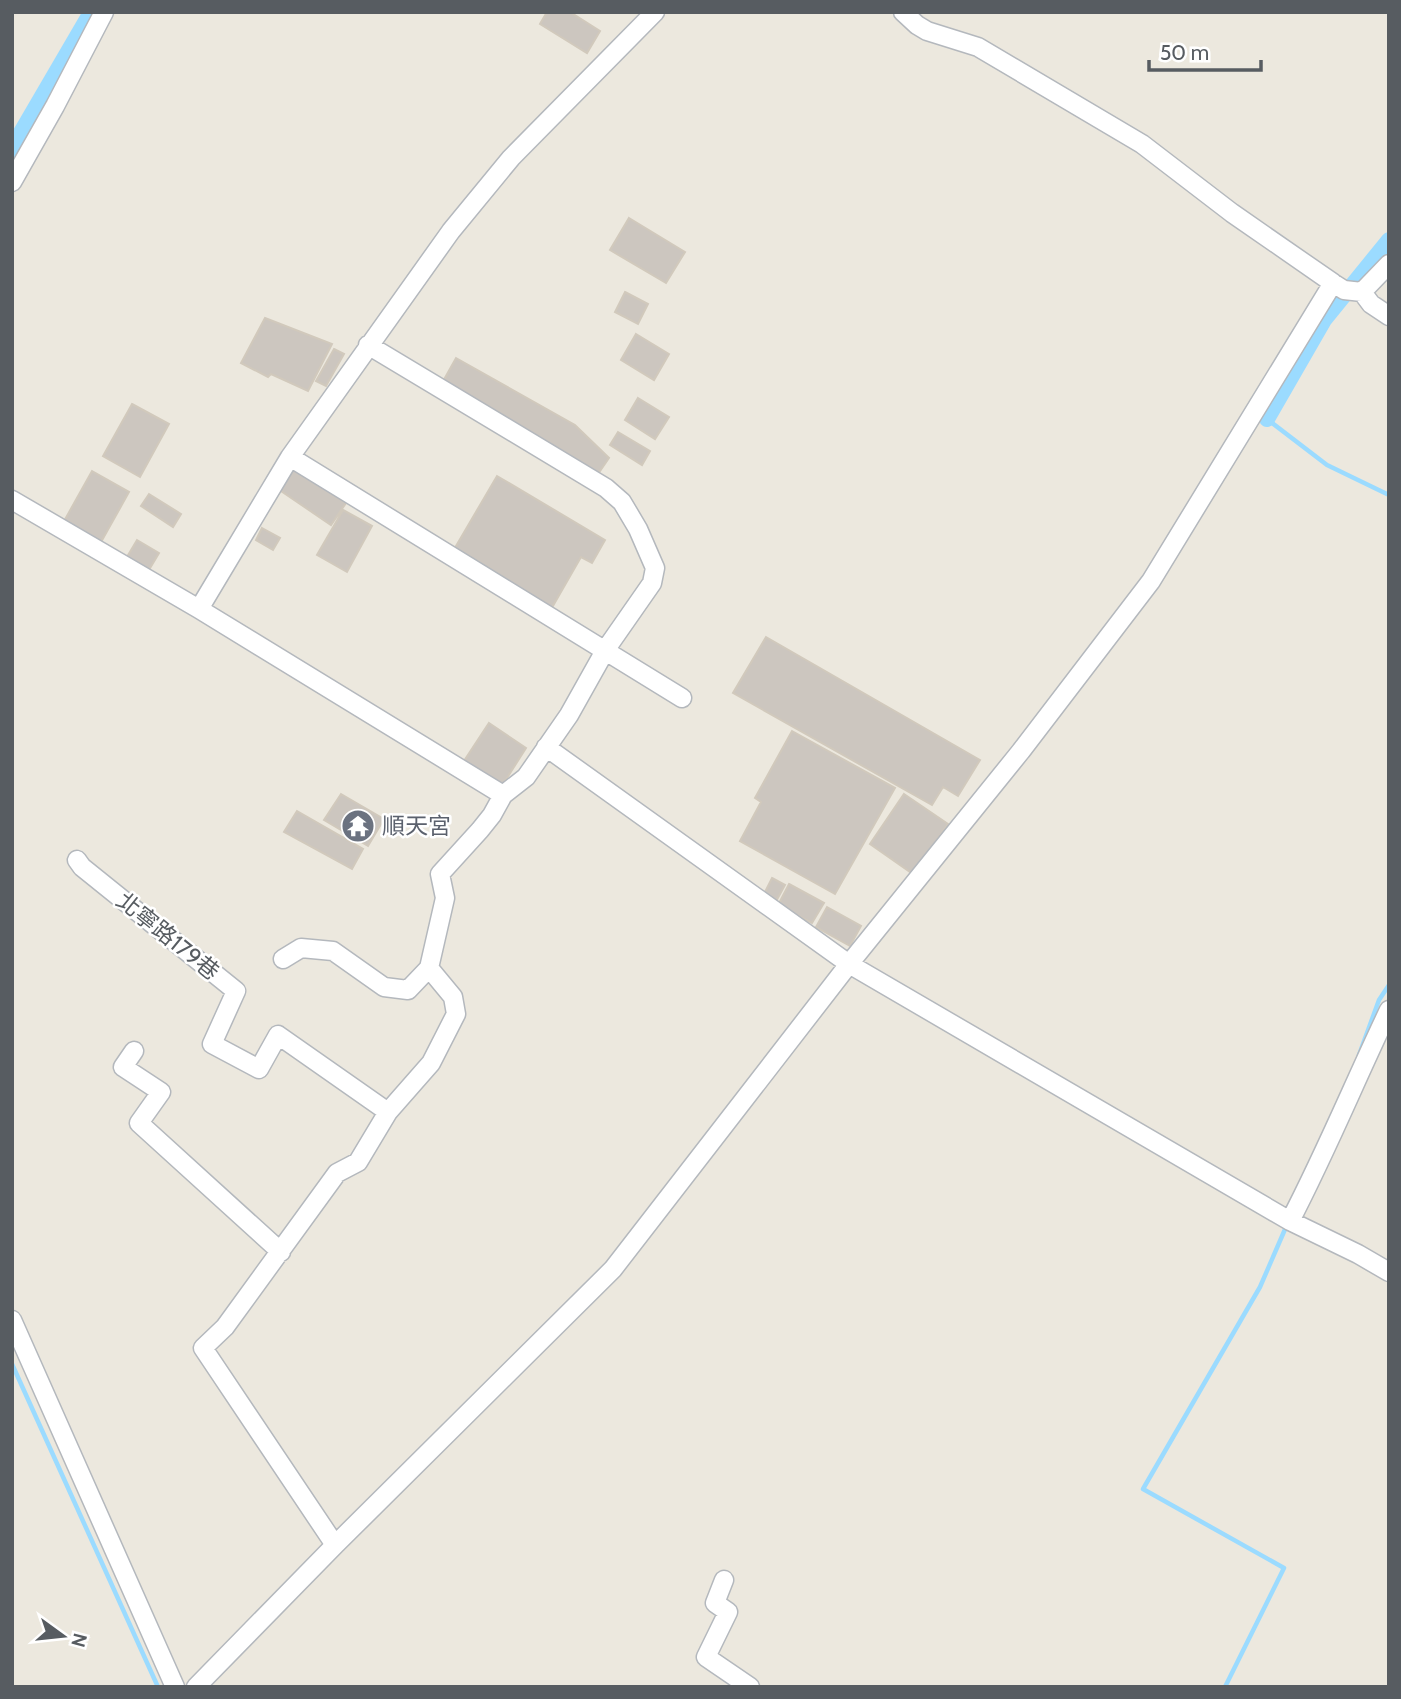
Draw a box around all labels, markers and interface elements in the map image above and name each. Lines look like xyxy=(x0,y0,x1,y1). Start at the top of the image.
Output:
scale bar xyxy=(1149,28,1261,72)
text: 50 m xyxy=(1160,40,1209,65)
temple icon: 順天宮 xyxy=(339,807,377,845)
place label: 順天宮 xyxy=(382,812,451,840)
street label: 北寧路179巷 xyxy=(111,886,225,986)
north arrow xyxy=(28,1601,98,1671)
text: N xyxy=(66,1631,92,1650)

